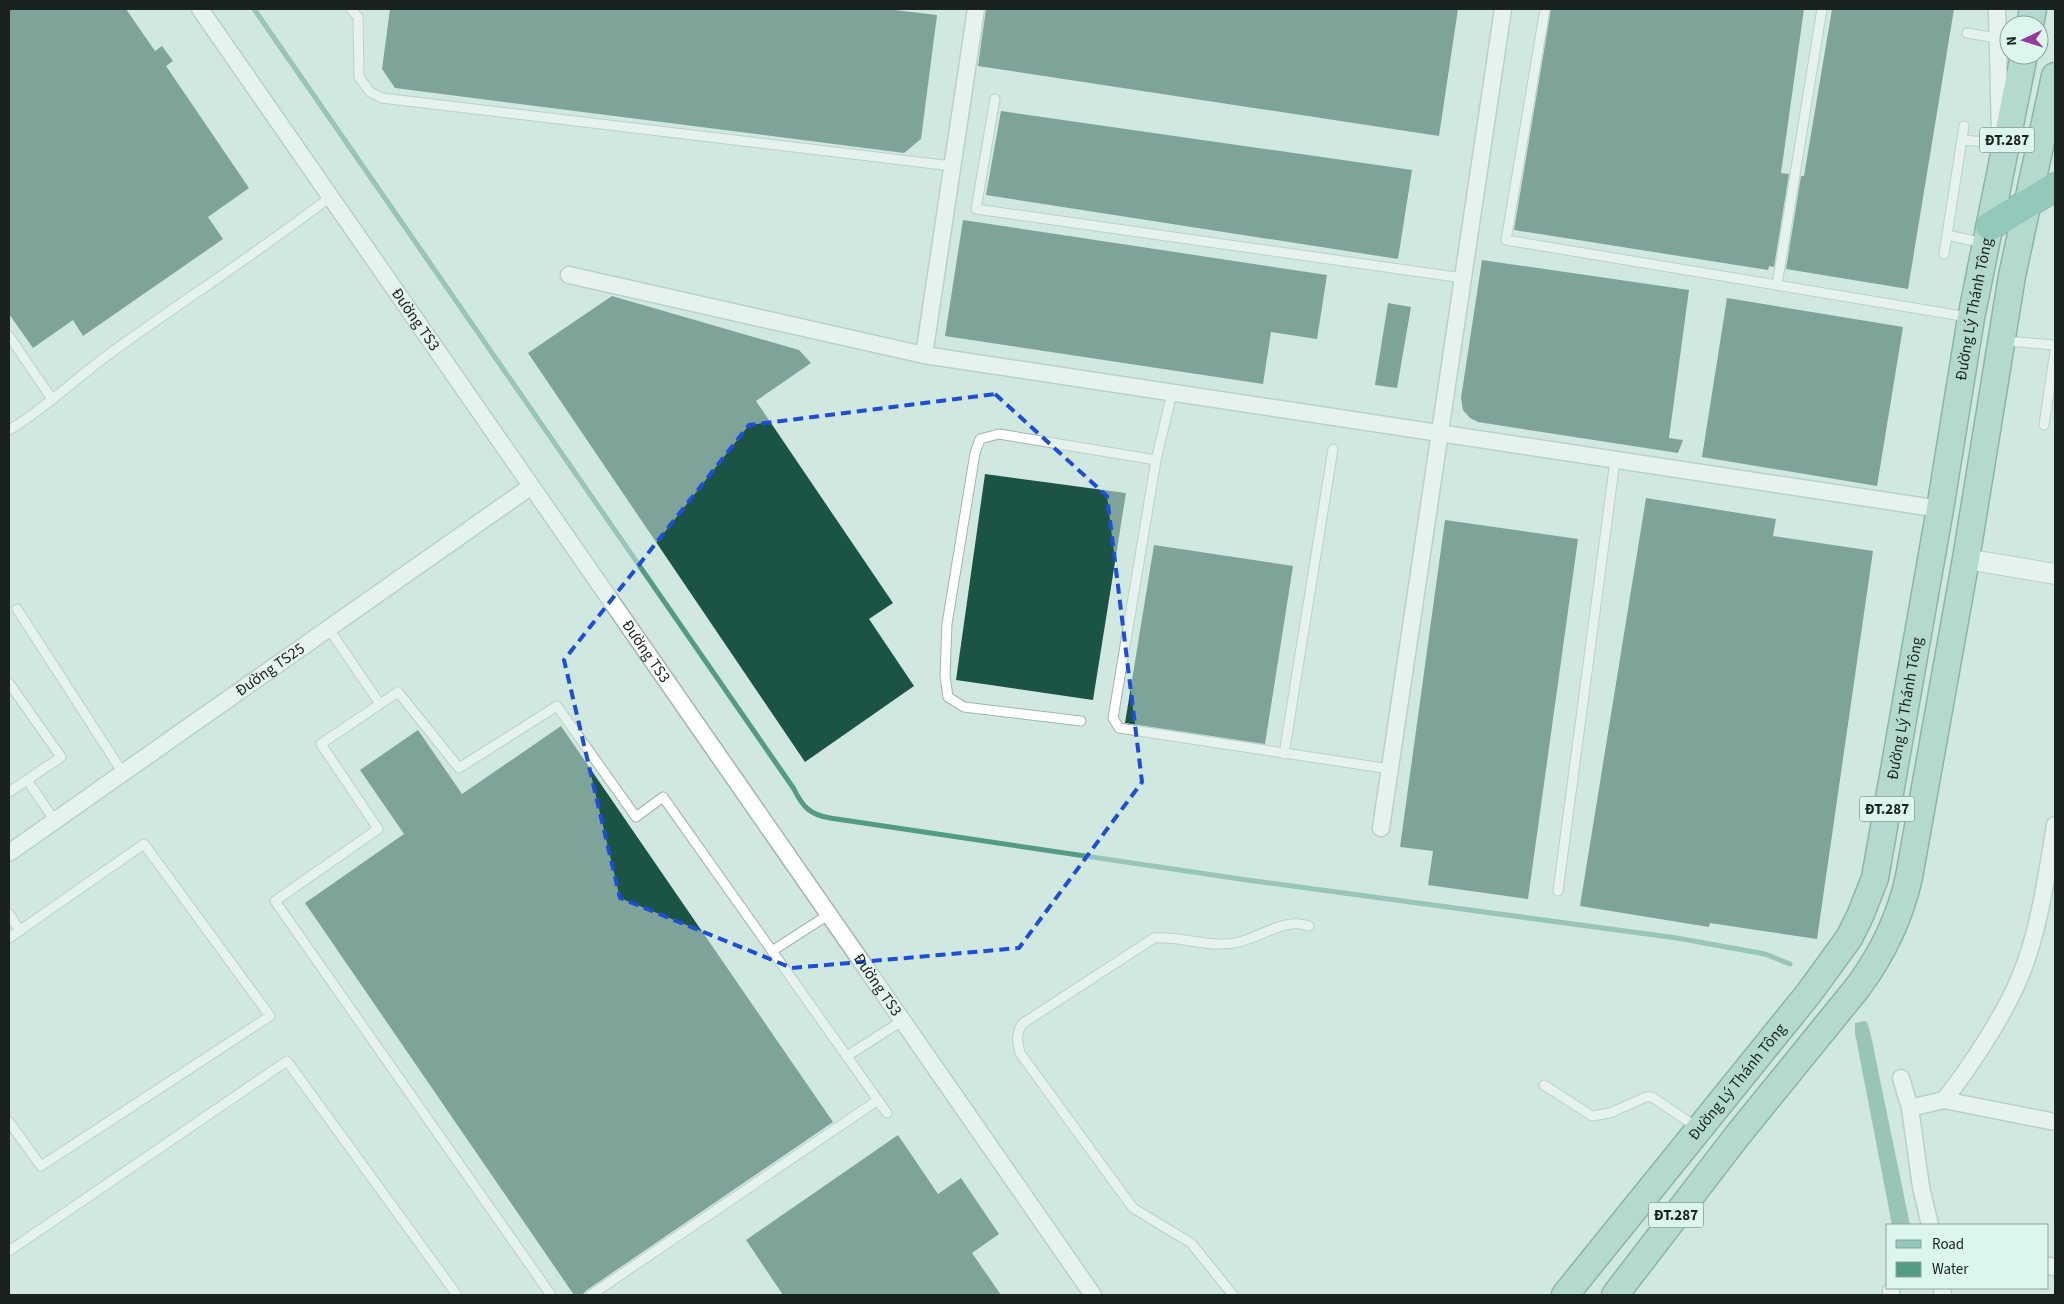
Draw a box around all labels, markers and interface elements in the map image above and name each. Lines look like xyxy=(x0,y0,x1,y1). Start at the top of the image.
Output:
north arrow xyxy=(1999,15,2049,65)
text: N xyxy=(2002,35,2022,46)
road number: ĐT.287 xyxy=(1980,128,2034,152)
street label: Đường Lý Thánh Tông xyxy=(1950,236,1998,382)
street label: Đường TS3 xyxy=(386,284,445,355)
street label: Đường TS3 xyxy=(616,615,676,687)
street label: Đường Lý Thánh Tông xyxy=(1882,635,1928,781)
street label: Đường TS25 xyxy=(231,638,309,702)
road number: ĐT.287 xyxy=(1860,796,1914,822)
street label: Đường TS3 xyxy=(848,949,907,1021)
street label: Đường Lý Thánh Tông xyxy=(1683,1019,1791,1145)
road number: ĐT.287 xyxy=(1648,1202,1704,1228)
legend xyxy=(1886,1224,2049,1289)
text: Road xyxy=(1932,1234,1964,1255)
text: Water xyxy=(1932,1259,1969,1280)

